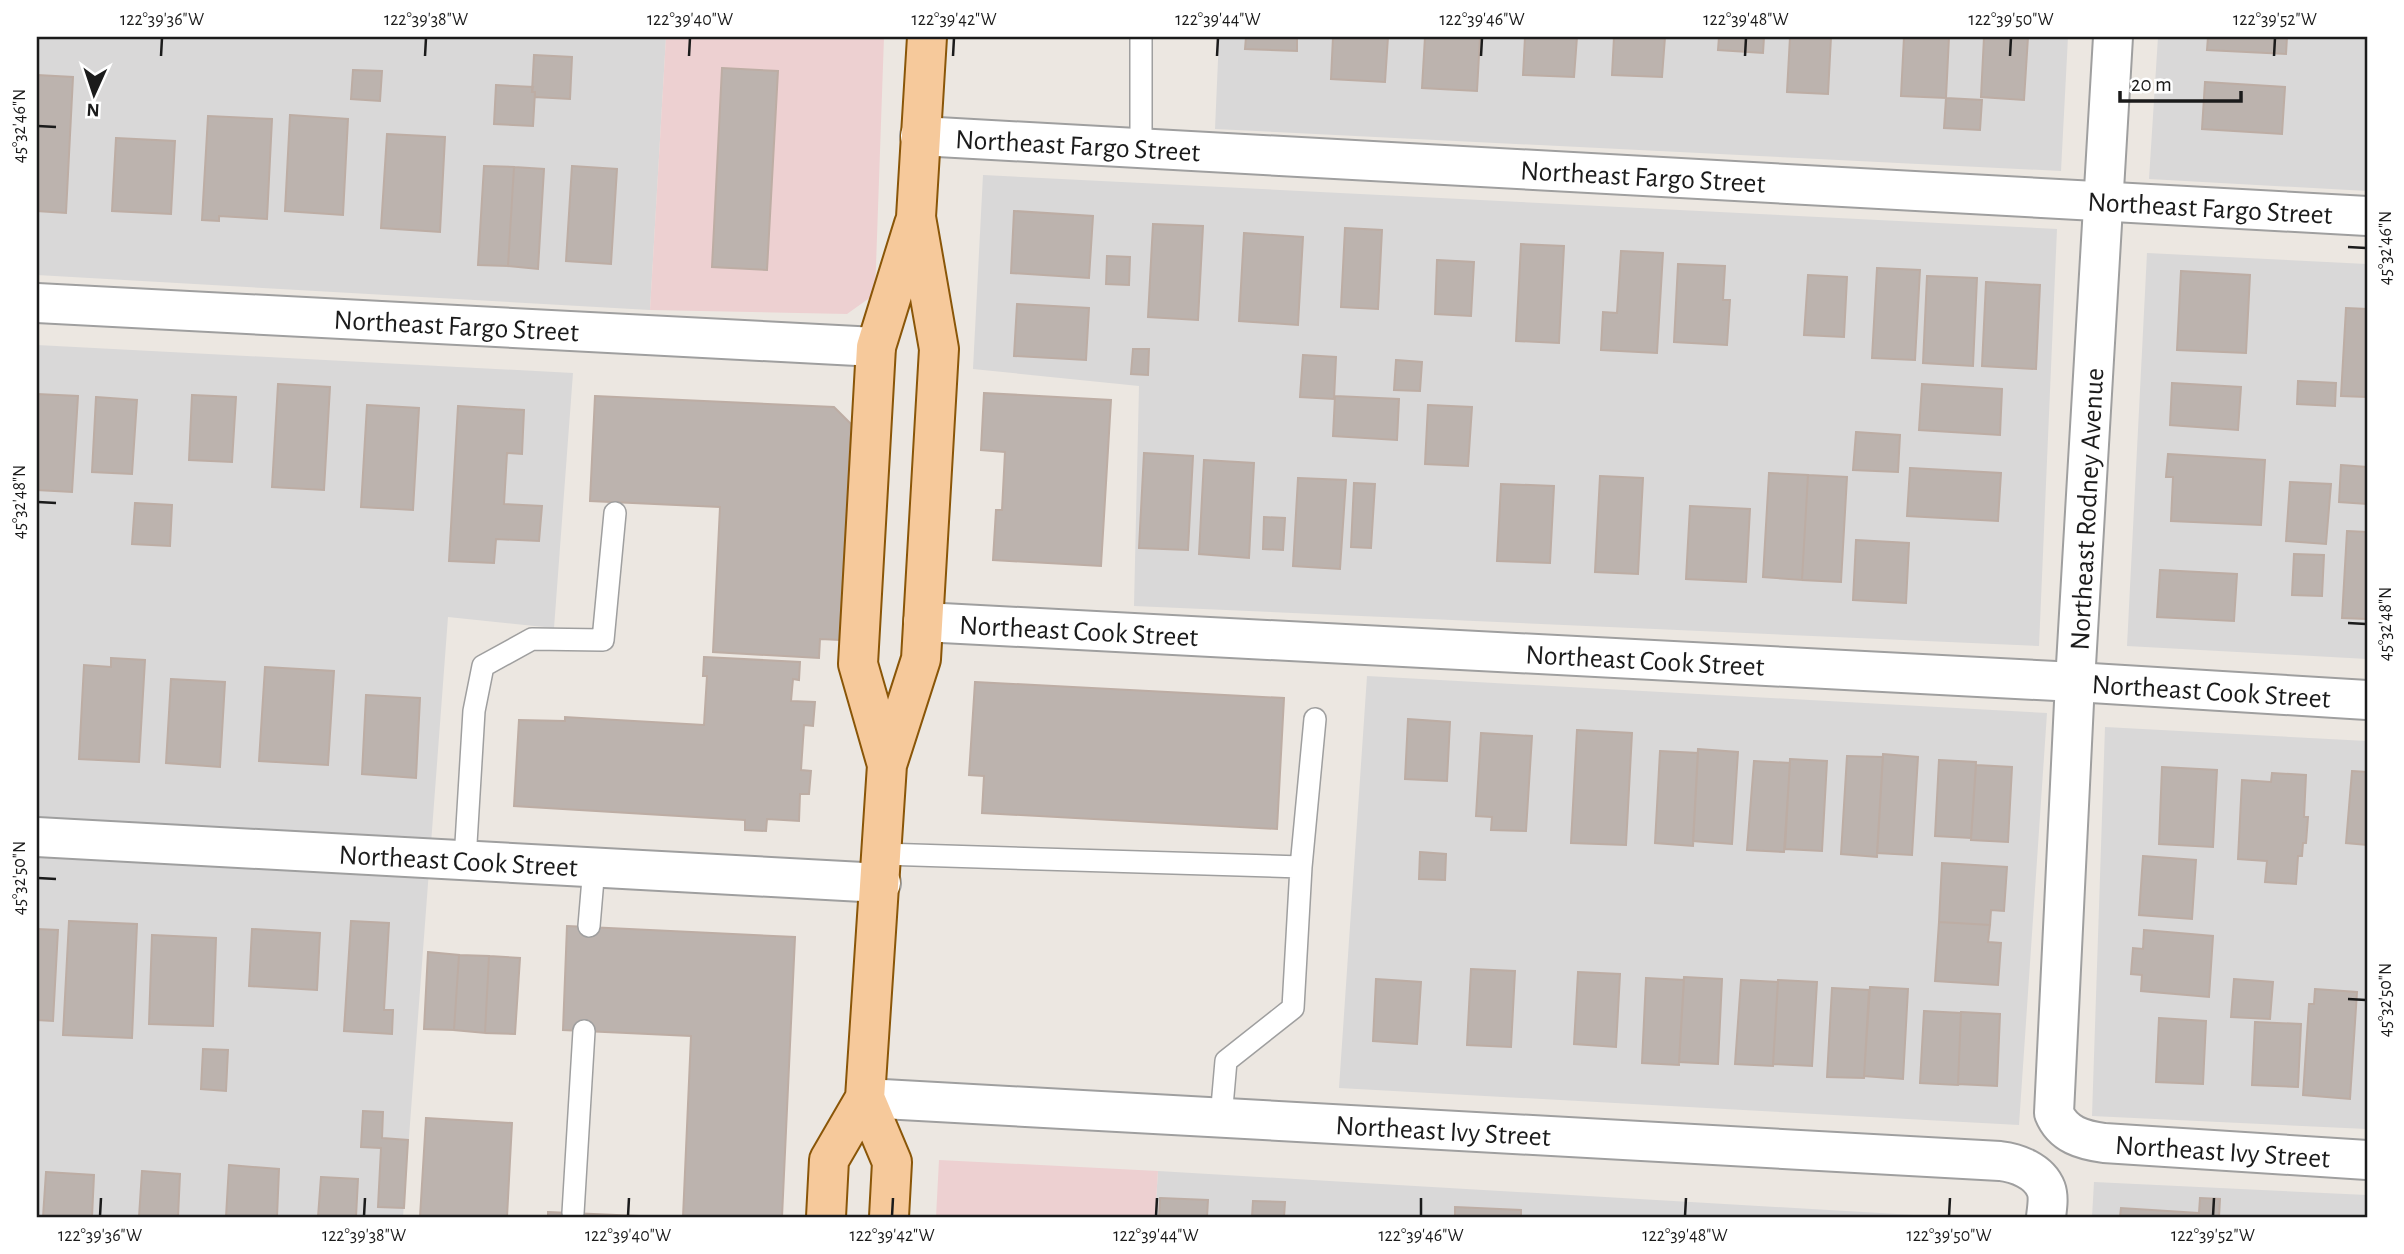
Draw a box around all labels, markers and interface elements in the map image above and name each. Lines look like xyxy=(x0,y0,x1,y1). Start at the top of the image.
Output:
text: 122°39'36"W xyxy=(120,11,204,29)
text: 122°39'38"W xyxy=(384,11,468,29)
text: 122°39'40"W xyxy=(647,11,733,29)
text: 122°39'42"W xyxy=(912,11,996,29)
text: 122°39'44"W xyxy=(1175,11,1261,29)
text: 122°39'46"W xyxy=(1439,11,1525,29)
text: 122°39'48"W xyxy=(1703,11,1789,29)
text: 122°39'50"W xyxy=(1968,11,2054,29)
text: 122°39'52"W xyxy=(2233,11,2317,29)
north arrow xyxy=(60,60,130,130)
scale bar xyxy=(2120,60,2241,104)
text: 20 m xyxy=(2131,74,2172,95)
text: 45°32'46"N xyxy=(11,89,29,163)
text: N xyxy=(86,100,100,119)
street label: Northeast Fargo Street xyxy=(954,126,1201,167)
street label: Northeast Fargo Street xyxy=(1519,157,1766,199)
street label: Northeast Fargo Street xyxy=(2087,189,2333,230)
text: 45°32'46"N xyxy=(2377,211,2395,285)
street label: Northeast Fargo Street xyxy=(333,307,580,347)
street label: Northeast Rodney Avenue xyxy=(2067,367,2109,651)
text: 45°32'48"N xyxy=(11,465,29,539)
text: 45°32'48"N xyxy=(2377,587,2395,661)
street label: Northeast Cook Street xyxy=(958,612,1199,652)
street label: Northeast Cook Street xyxy=(1525,641,1765,682)
street label: Northeast Cook Street xyxy=(2091,671,2331,714)
text: 45°32'50"N xyxy=(11,841,29,915)
street label: Northeast Cook Street xyxy=(338,841,579,882)
text: 45°32'50"N xyxy=(2377,963,2395,1037)
street label: Northeast Ivy Street xyxy=(1335,1112,1551,1152)
street label: Northeast Ivy Street xyxy=(2114,1132,2331,1174)
text: 122°39'36"W xyxy=(58,1227,142,1245)
text: 122°39'38"W xyxy=(322,1227,406,1245)
text: 122°39'40"W xyxy=(585,1227,671,1245)
text: 122°39'42"W xyxy=(850,1227,934,1245)
text: 122°39'44"W xyxy=(1113,1227,1199,1245)
text: 122°39'46"W xyxy=(1378,1227,1464,1245)
text: 122°39'48"W xyxy=(1642,1227,1728,1245)
text: 122°39'50"W xyxy=(1906,1227,1992,1245)
text: 122°39'52"W xyxy=(2171,1227,2255,1245)

